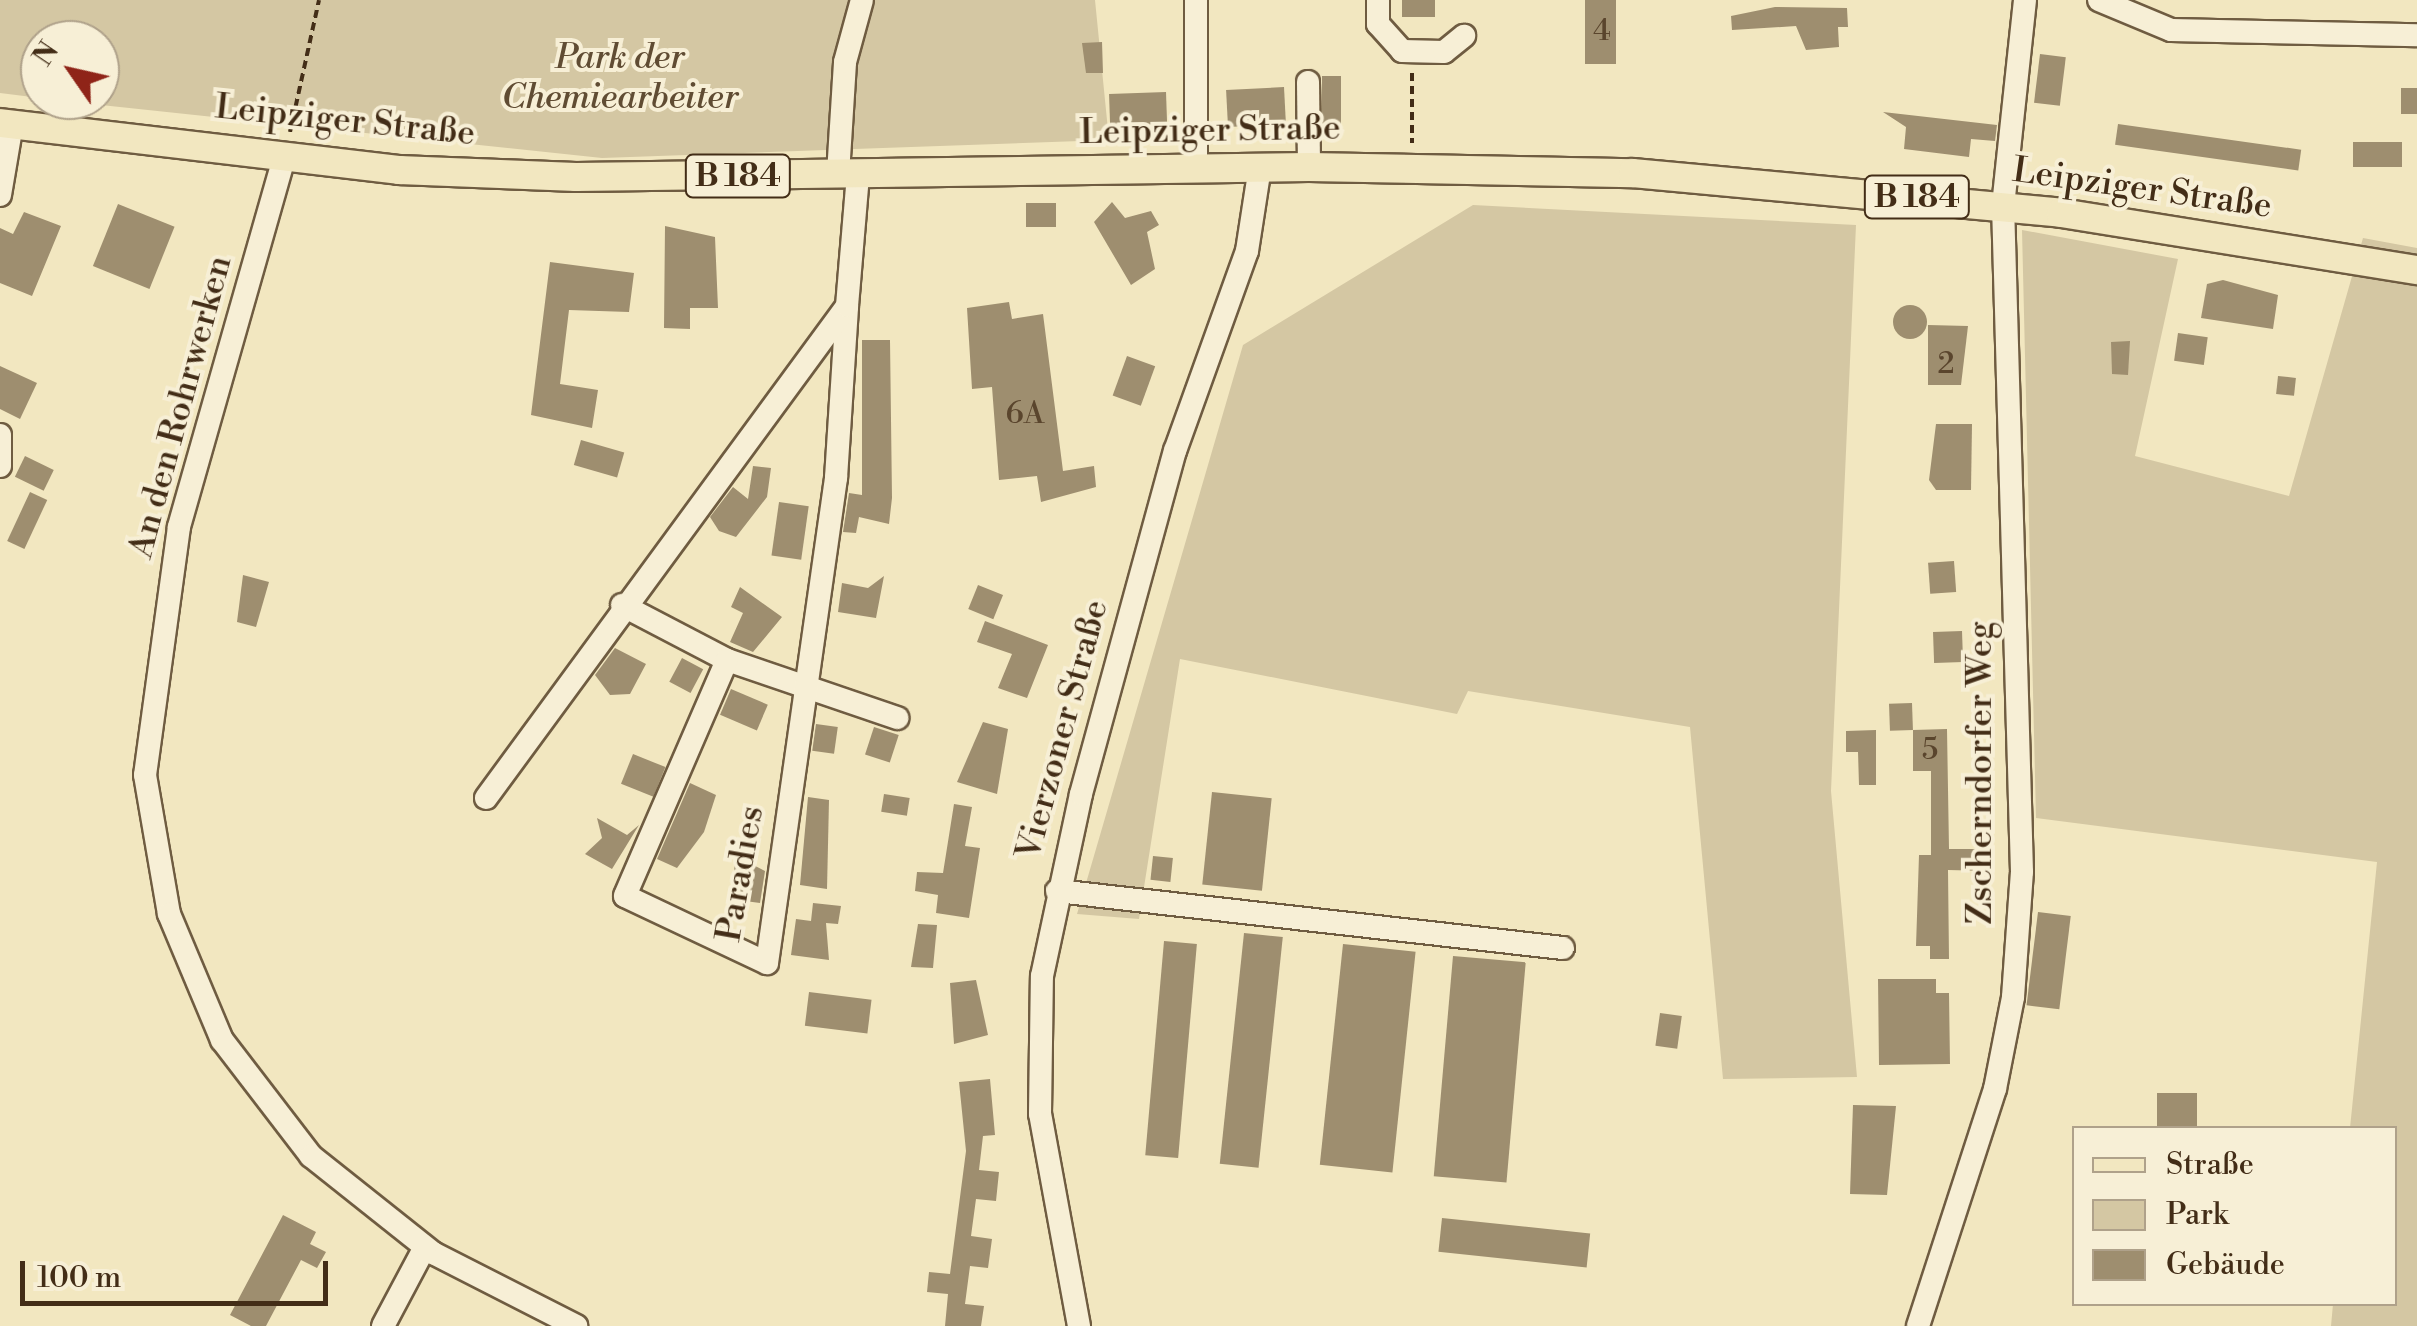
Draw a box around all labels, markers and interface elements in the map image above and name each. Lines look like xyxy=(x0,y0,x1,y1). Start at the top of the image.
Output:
house number: 4 xyxy=(1593,13,1611,49)
north arrow xyxy=(20,20,120,120)
text: N xyxy=(26,35,67,73)
park label: Park der Chemiearbeiter xyxy=(501,37,739,119)
street label: Leipziger Straße xyxy=(213,86,477,156)
street label: Leipziger Straße xyxy=(1079,108,1341,154)
road number: B 184 xyxy=(683,149,793,203)
street label: Leipziger Straße xyxy=(2010,150,2274,228)
road number: B 184 xyxy=(1862,170,1972,224)
street label: An den Rohrwerken xyxy=(120,251,242,563)
house number: 2 xyxy=(1937,346,1955,382)
house number: 6A xyxy=(1006,396,1044,432)
street label: Vierzoner Straße xyxy=(1008,596,1118,864)
street label: Zscherndorfer Weg xyxy=(1960,621,2002,925)
house number: 5 xyxy=(1922,732,1938,768)
street label: Paradies xyxy=(708,803,774,945)
legend xyxy=(2072,1126,2397,1306)
text: Straße xyxy=(2166,1146,2254,1184)
text: Park xyxy=(2166,1196,2228,1234)
scale bar xyxy=(25,1241,332,1303)
text: Gebäude xyxy=(2166,1246,2285,1284)
text: 100 m xyxy=(37,1259,121,1297)

